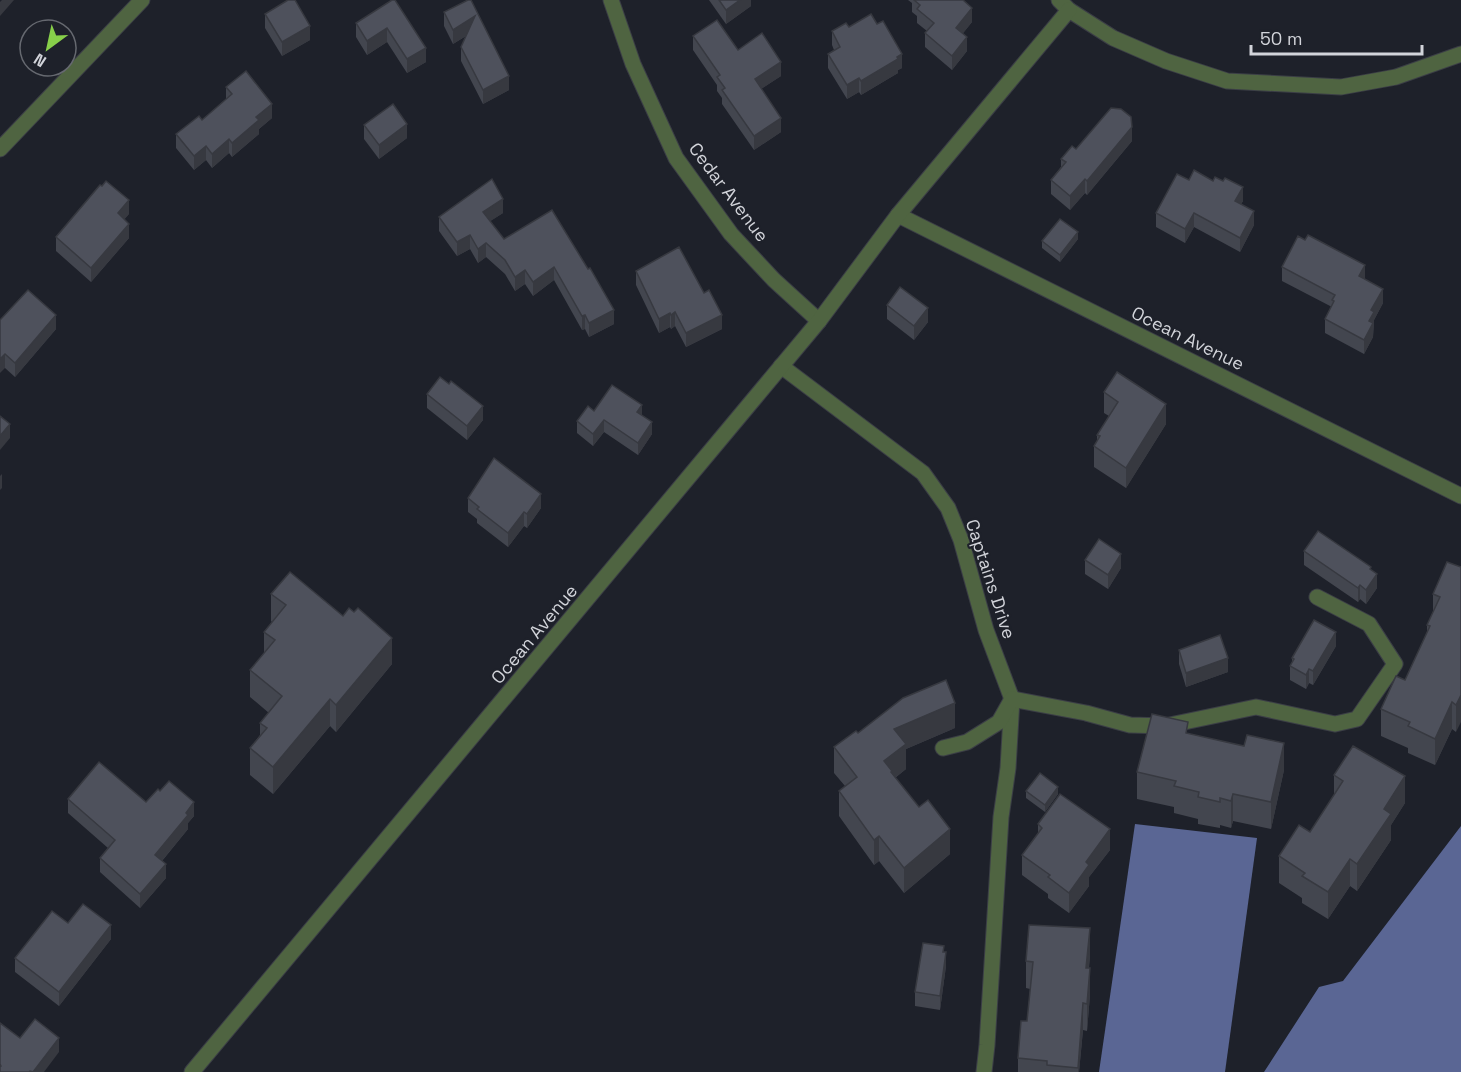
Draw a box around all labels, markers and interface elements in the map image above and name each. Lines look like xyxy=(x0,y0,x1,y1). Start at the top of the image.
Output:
north arrow xyxy=(18,18,78,78)
scale bar xyxy=(1251,18,1422,56)
text: 50 m xyxy=(1260,27,1302,50)
text: N xyxy=(30,48,50,72)
street label: Cedar Avenue xyxy=(684,138,774,246)
street label: Ocean Avenue xyxy=(1128,301,1248,375)
street label: Captains Drive xyxy=(961,516,1021,642)
street label: Ocean Avenue xyxy=(486,580,582,688)

